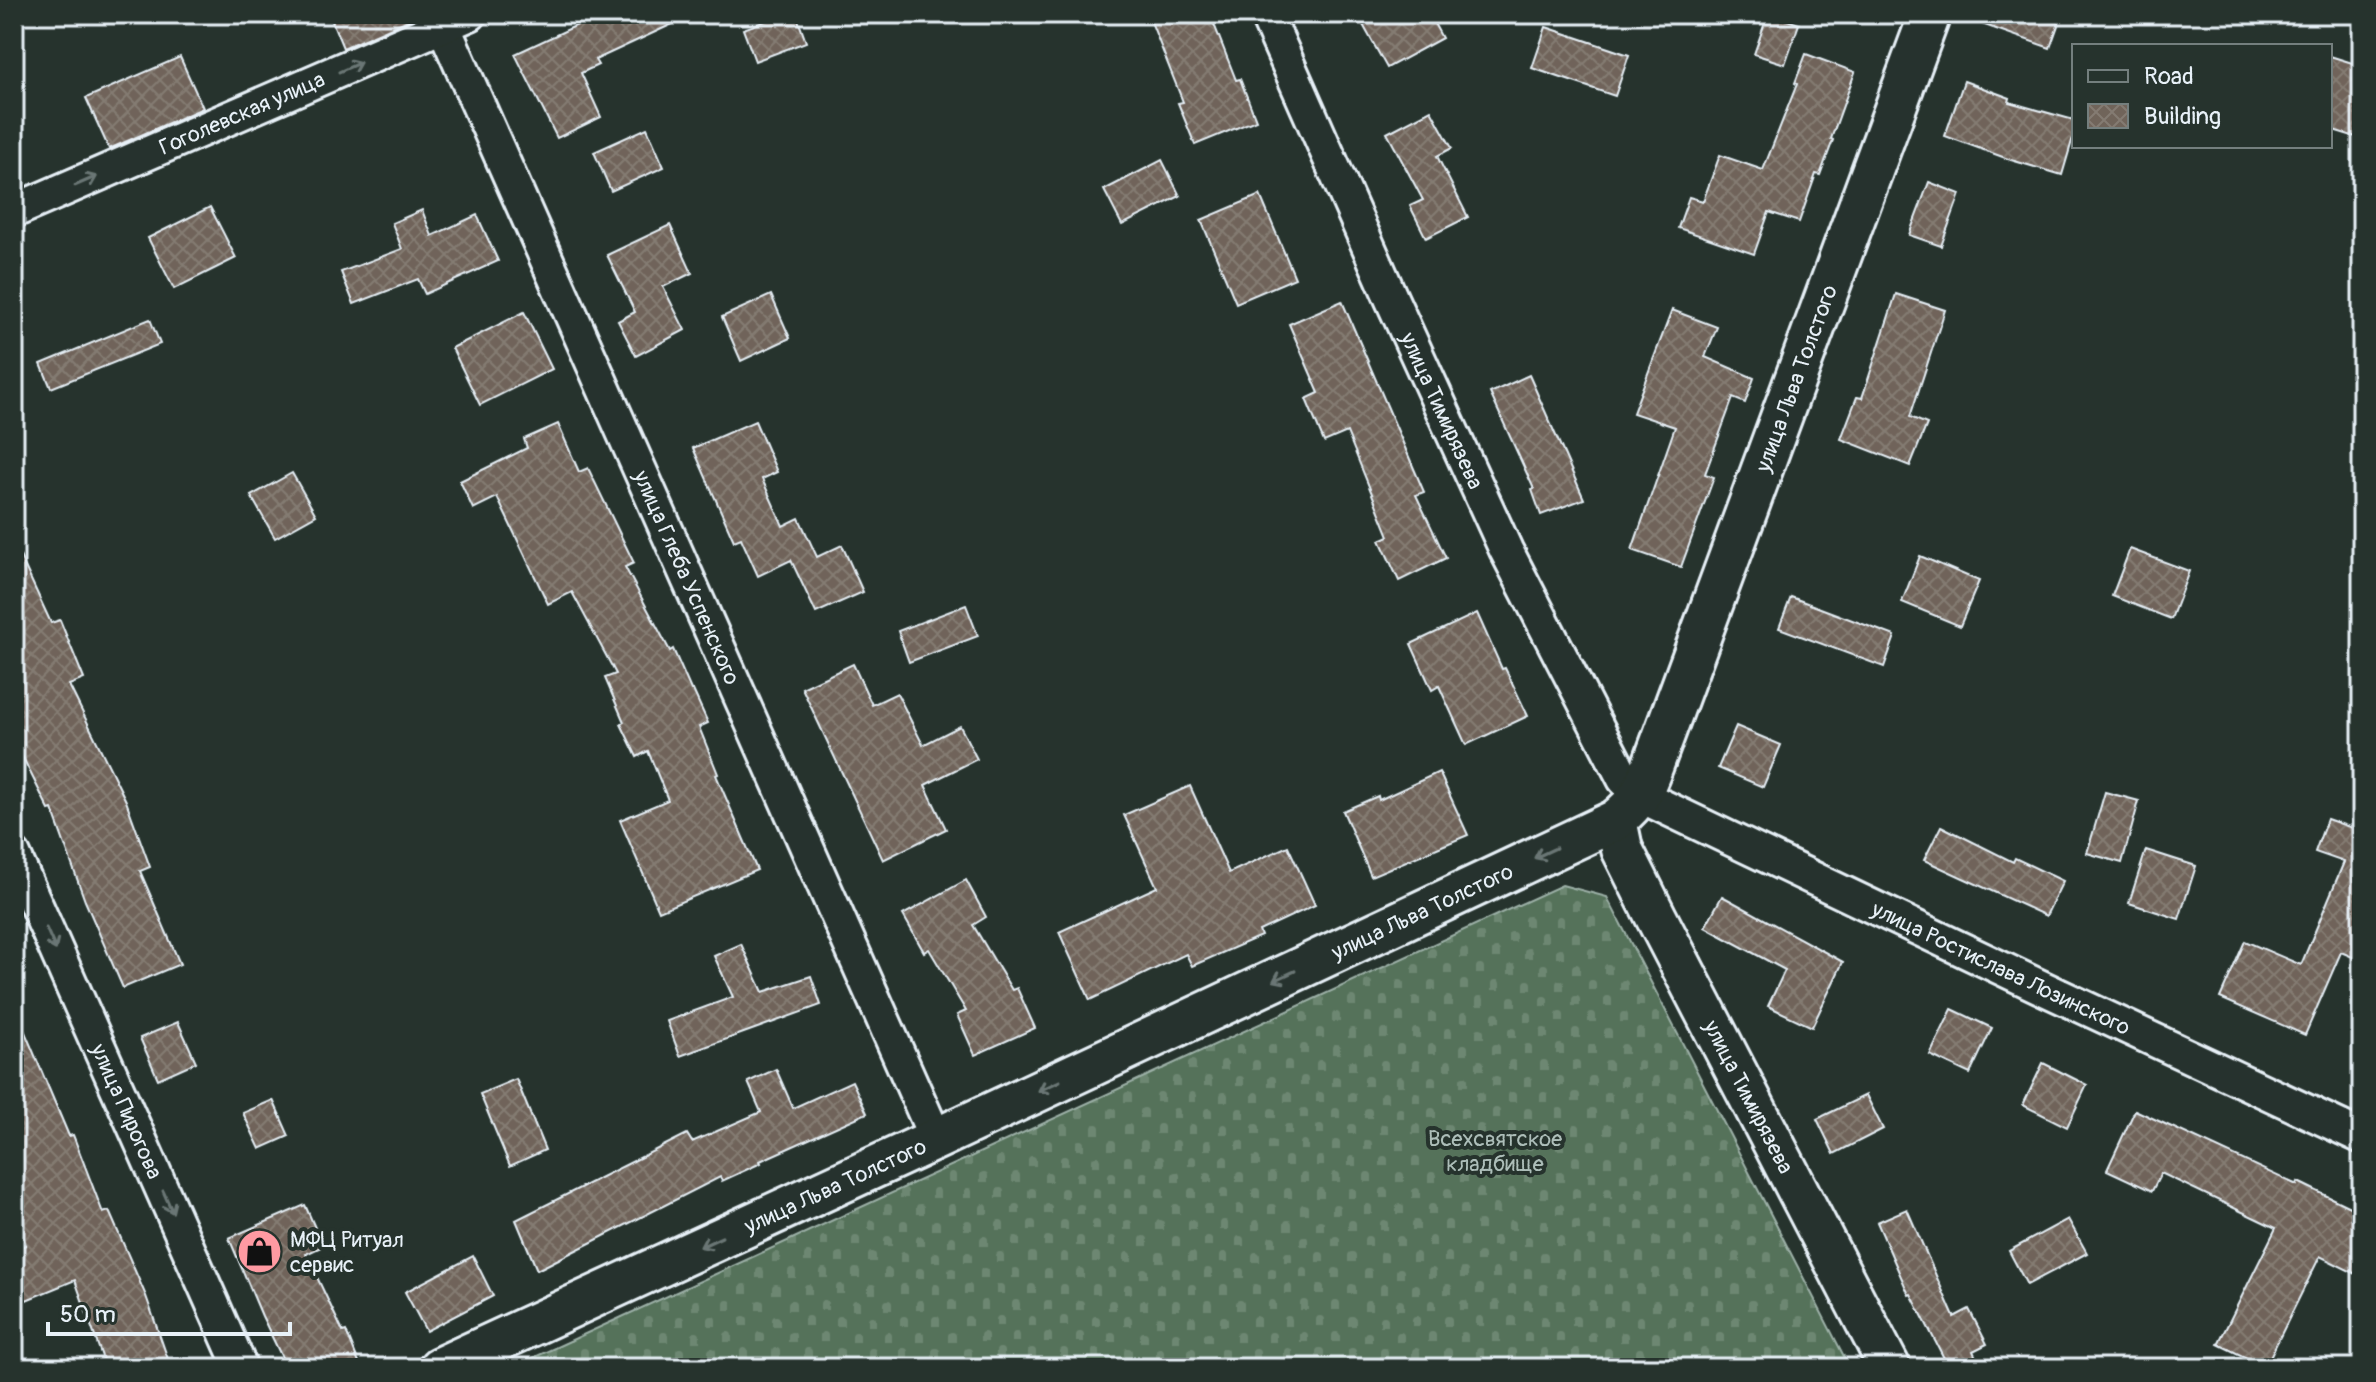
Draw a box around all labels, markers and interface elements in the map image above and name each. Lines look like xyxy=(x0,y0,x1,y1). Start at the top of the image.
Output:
legend xyxy=(2072,44,2332,148)
one-way arrow xyxy=(337,58,362,73)
text: Road xyxy=(2144,62,2194,91)
street label: Гоголевская улица xyxy=(155,65,329,162)
text: Building xyxy=(2144,102,2221,131)
one-way arrow xyxy=(73,173,98,188)
street label: улица Льва Толстого xyxy=(1749,281,1844,477)
street label: улица Тимирязева xyxy=(1393,327,1489,494)
street label: улица Глеба Успенского xyxy=(626,465,746,689)
one-way arrow xyxy=(1534,846,1558,861)
street label: улица Льва Толстого xyxy=(1326,857,1518,967)
street label: улица Ростислава Лозинского xyxy=(1866,895,2135,1042)
one-way arrow xyxy=(45,926,60,950)
one-way arrow xyxy=(1273,969,1297,984)
street label: улица Тимирязева xyxy=(1696,1015,1800,1179)
street label: улица Пирогова xyxy=(84,1038,169,1184)
one-way arrow xyxy=(1037,1079,1061,1094)
park label: Всехсвятское кладбище xyxy=(1428,1125,1562,1178)
street label: улица Льва Толстого xyxy=(739,1132,931,1241)
one-way arrow xyxy=(161,1189,176,1214)
place label: МФЦ Ритуал cервис xyxy=(290,1226,404,1279)
shop icon: МФЦ Ритуал cервис xyxy=(235,1228,283,1276)
one-way arrow xyxy=(700,1236,724,1251)
scale bar xyxy=(48,1286,290,1336)
text: 50 m xyxy=(60,1300,116,1329)

